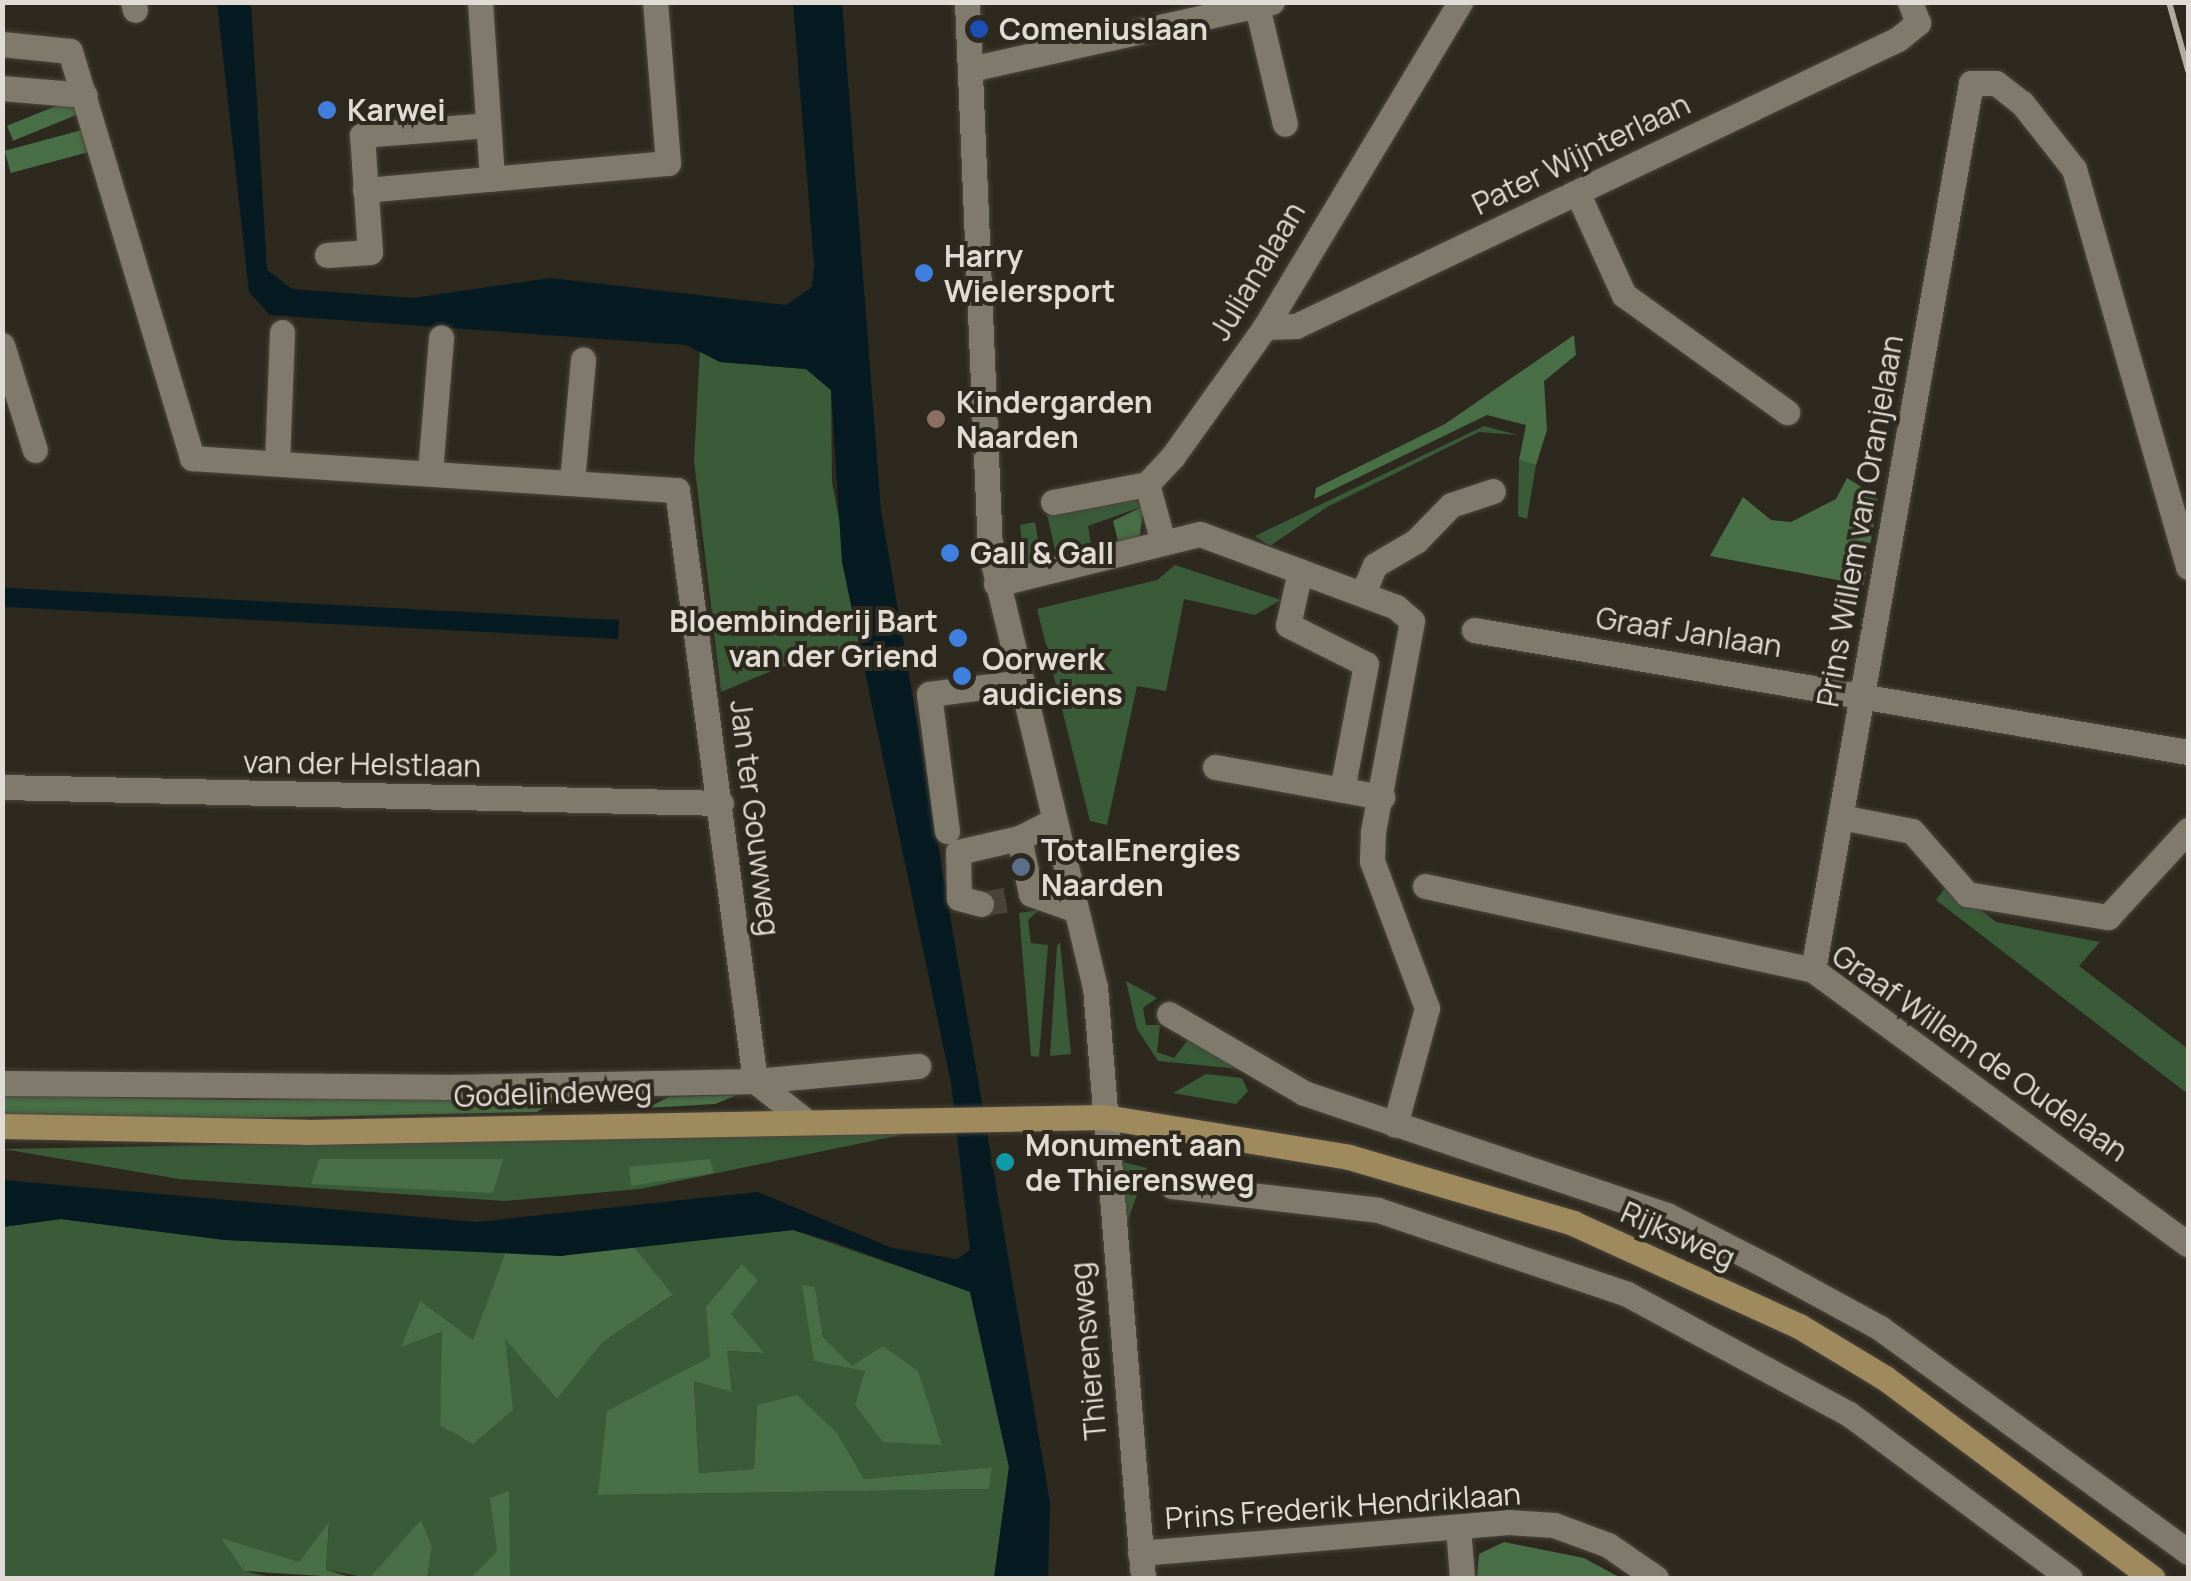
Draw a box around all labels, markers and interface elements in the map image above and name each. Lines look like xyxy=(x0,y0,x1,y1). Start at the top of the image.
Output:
place label: Comeniuslaan xyxy=(999,11,1208,47)
marker: Comeniuslaan xyxy=(968,18,990,40)
street label: Pater Wijnterlaan xyxy=(1466,86,1696,222)
place label: Karwei xyxy=(347,92,446,128)
marker: Karwei xyxy=(316,99,338,121)
street label: Julianalaan xyxy=(1202,195,1312,347)
place label: Harry Wielersport xyxy=(944,238,1115,308)
marker: Harry Wielersport xyxy=(913,262,935,284)
street label: Prins Willem van Oranjelaan xyxy=(1810,332,1910,710)
place label: Kindergarden Naarden xyxy=(956,384,1153,454)
marker: Kindergarden Naarden xyxy=(925,408,947,430)
place label: Gall & Gall xyxy=(970,535,1114,571)
marker: Gall & Gall xyxy=(939,542,961,564)
street label: Graaf Janlaan xyxy=(1593,600,1785,664)
place label: Bloembinderij Bart van der Griend xyxy=(669,603,938,674)
marker: Bloembinderij Bart van der Griend xyxy=(947,627,969,649)
place label: Oorwerk audiciens xyxy=(982,641,1123,712)
marker: Oorwerk audiciens xyxy=(951,665,973,687)
street label: Jan ter Gouwweg xyxy=(723,698,787,938)
street label: van der Helstlaan xyxy=(243,744,481,784)
place label: TotalEnergies Naarden xyxy=(1041,832,1241,902)
marker: TotalEnergies Naarden xyxy=(1010,856,1032,878)
street label: Graaf Willem de Oudelaan xyxy=(1825,937,2135,1169)
street label: Godelindeweg xyxy=(453,1072,653,1114)
place label: Monument aan de Thierensweg xyxy=(1025,1127,1255,1198)
marker: Monument aan de Thierensweg xyxy=(994,1151,1016,1173)
street label: Rijksweg xyxy=(1615,1194,1741,1276)
street label: Thierensweg xyxy=(1062,1260,1114,1442)
street label: Prins Frederik Hendriklaan xyxy=(1164,1476,1522,1536)

